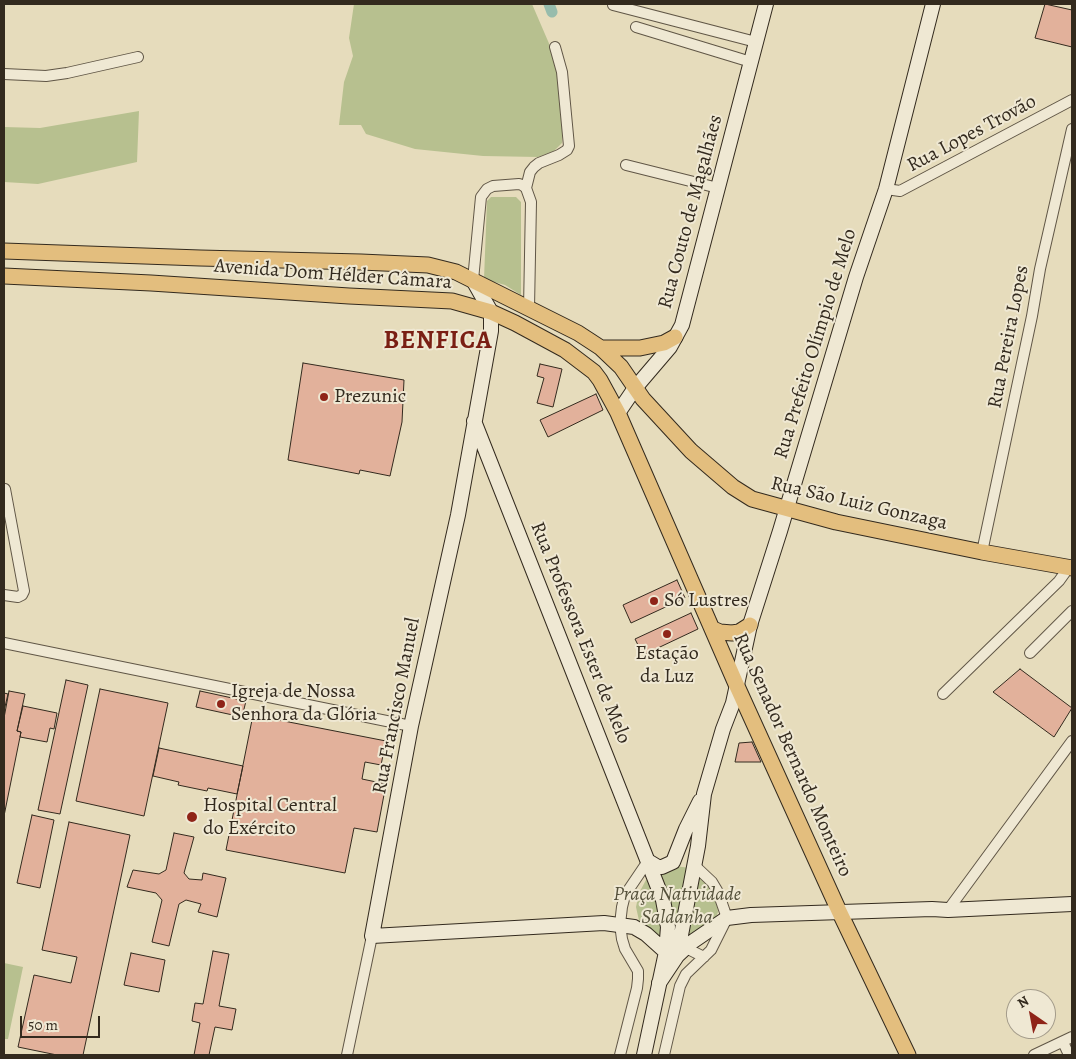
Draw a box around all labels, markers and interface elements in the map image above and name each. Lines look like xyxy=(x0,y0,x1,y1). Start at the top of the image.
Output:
street label: Rua Lopes Trovão xyxy=(903,90,1041,178)
street label: Rua Couto de Magalhães xyxy=(654,112,728,312)
street label: Rua Prefeito Olímpio de Melo xyxy=(770,226,862,462)
street label: Avenida Dom Hélder Câmara xyxy=(213,255,453,295)
street label: Rua Pereira Lopes xyxy=(983,263,1035,411)
district label: BENFICA xyxy=(383,327,493,357)
place label: Prezunic xyxy=(334,385,406,409)
marker: Prezunic xyxy=(318,391,330,403)
street label: Rua São Luiz Gonzaga xyxy=(768,472,950,536)
street label: Rua Professora Ester de Melo xyxy=(524,519,636,747)
place label: Só Lustres xyxy=(664,589,748,613)
marker: Só Lustres xyxy=(648,595,660,607)
street label: Rua Francisco Manuel xyxy=(368,616,426,796)
marker: Estação da Luz xyxy=(661,628,673,640)
street label: Rua Senador Bernardo Monteiro xyxy=(727,629,857,881)
place label: Estação da Luz xyxy=(635,642,699,689)
place label: Igreja de Nossa Senhora da Glória xyxy=(231,680,377,727)
marker: Igreja de Nossa Senhora da Glória xyxy=(215,698,227,710)
place label: Hospital Central do Exército xyxy=(203,794,337,841)
marker: Hospital Central do Exército xyxy=(185,810,199,824)
park label: Praça Natividade Saldanha xyxy=(613,883,741,930)
north arrow xyxy=(1006,989,1056,1039)
text: N xyxy=(1014,991,1033,1013)
scale bar xyxy=(22,1006,102,1038)
text: 50 m xyxy=(28,1015,58,1035)

